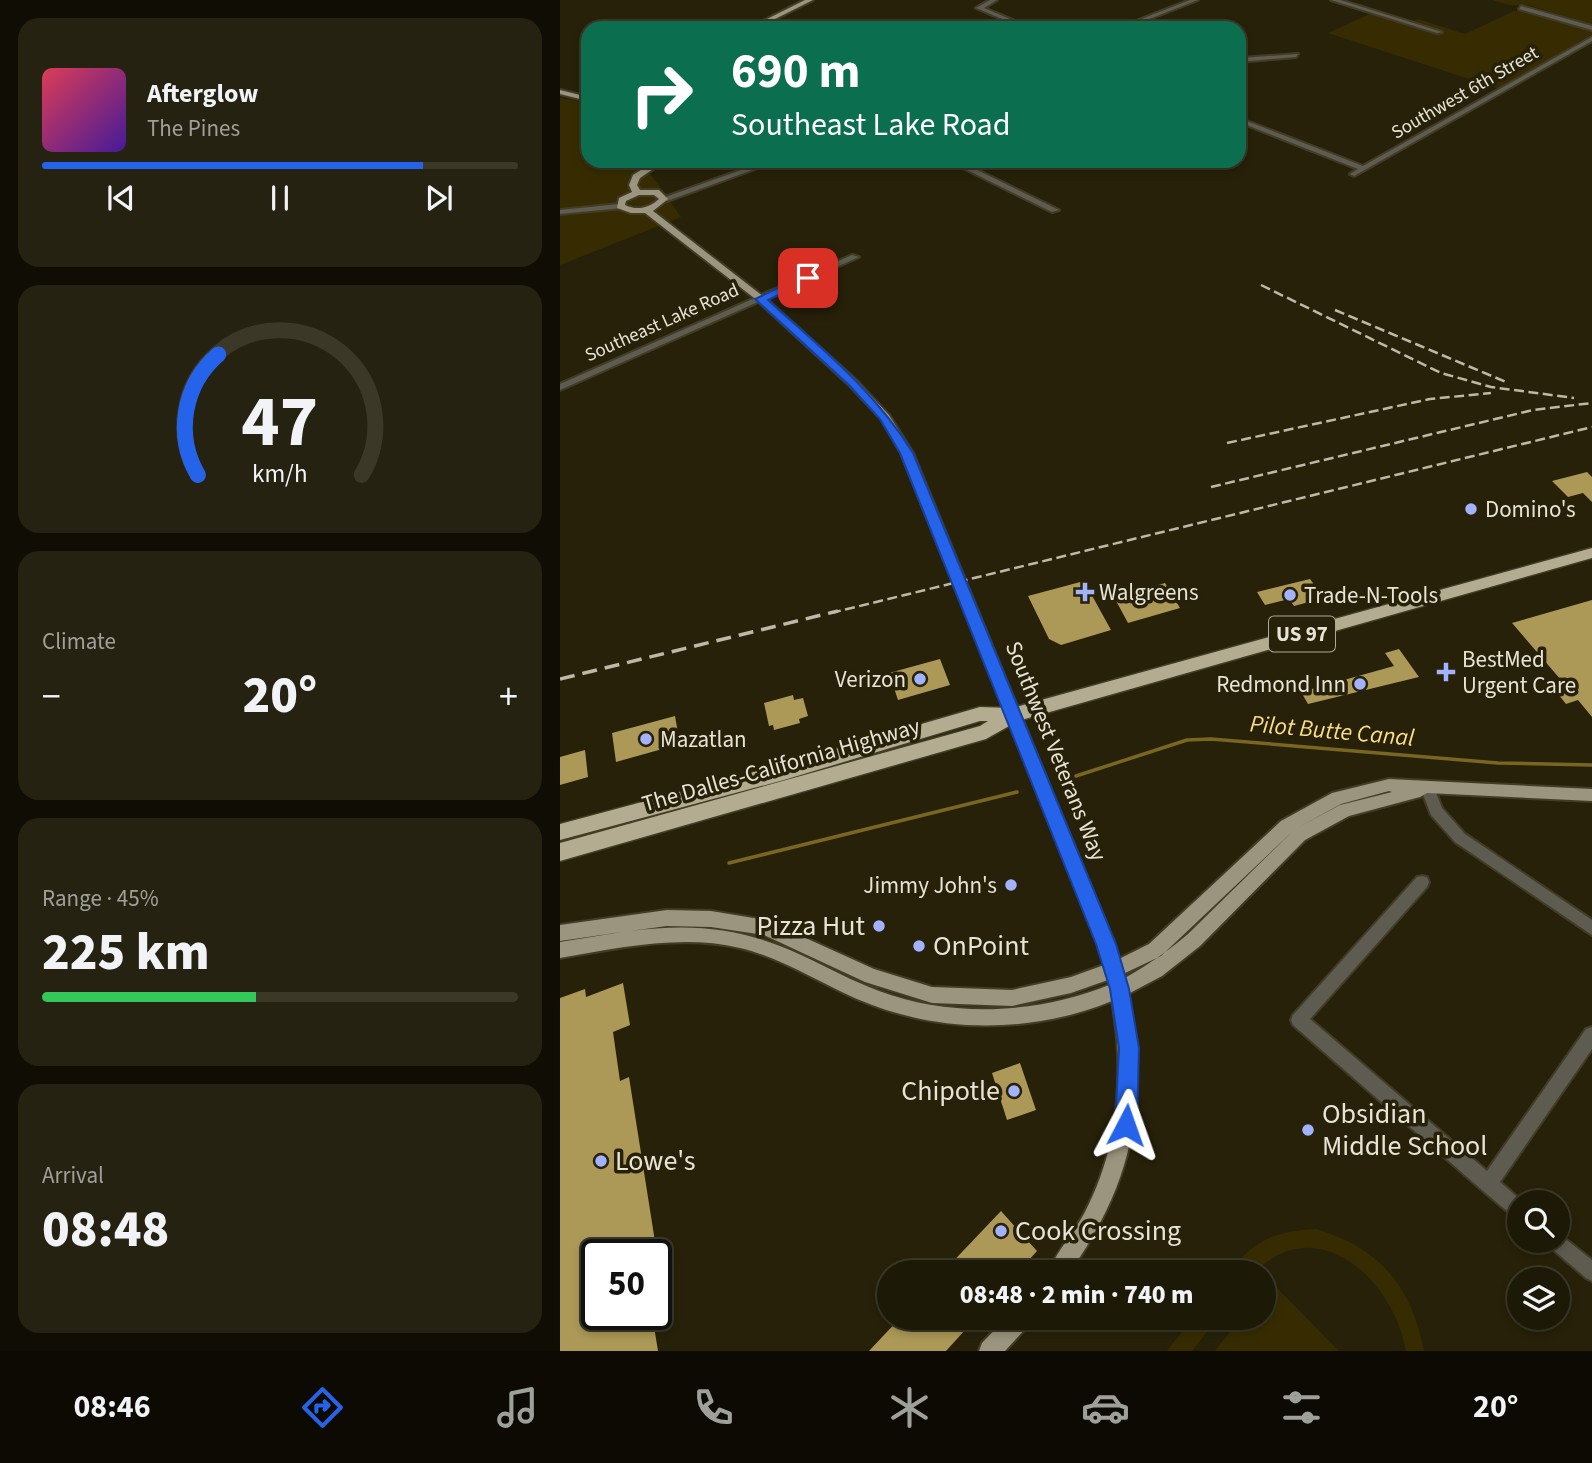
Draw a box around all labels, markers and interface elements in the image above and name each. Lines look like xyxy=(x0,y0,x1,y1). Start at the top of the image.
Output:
text: 690 m xyxy=(731,37,860,107)
street label: Southwest 6th Street xyxy=(1386,40,1544,146)
icon: right xyxy=(616,49,707,140)
text: Afterglow xyxy=(147,75,258,112)
text: Southeast Lake Road xyxy=(731,102,1011,148)
text: The Pines xyxy=(147,112,240,145)
icon: previous xyxy=(102,179,140,217)
icon: pause xyxy=(261,179,299,217)
icon: next xyxy=(420,179,458,217)
pin xyxy=(778,248,838,308)
icon: arrive xyxy=(789,259,827,297)
street label: Southeast Lake Road xyxy=(581,277,743,369)
text: 47 xyxy=(242,370,318,474)
text: km/h xyxy=(252,456,308,492)
place label: Domino's xyxy=(1485,493,1576,526)
marker: Domino's xyxy=(1463,501,1479,517)
place label: Walgreens xyxy=(1099,576,1199,609)
place label: Trade-N-Tools xyxy=(1304,579,1438,612)
marker: Walgreens xyxy=(1077,584,1093,600)
marker: Trade-N-Tools xyxy=(1282,587,1298,603)
road number: US 97 xyxy=(1269,616,1335,652)
text: Climate xyxy=(42,625,116,658)
street label: Southwest Veterans Way xyxy=(997,636,1115,866)
place label: BestMed Urgent Care xyxy=(1462,643,1576,702)
text: 20° xyxy=(243,659,317,733)
marker: BestMed Urgent Care xyxy=(1436,662,1456,682)
place label: Verizon xyxy=(835,663,906,696)
place label: Redmond Inn xyxy=(1216,668,1346,701)
text: − xyxy=(42,670,61,724)
text: + xyxy=(499,670,518,724)
marker: Verizon xyxy=(912,671,928,687)
marker: Redmond Inn xyxy=(1352,676,1368,692)
water label: Pilot Butte Canal xyxy=(1248,706,1416,756)
street label: The Dalles-California Highway xyxy=(638,709,924,821)
place label: Mazatlan xyxy=(660,723,747,756)
marker: Mazatlan xyxy=(638,731,654,747)
place label: Jimmy John's xyxy=(863,869,997,902)
marker: Jimmy John's xyxy=(1003,877,1019,893)
text: Range · 45% xyxy=(42,882,159,915)
place label: Pizza Hut xyxy=(756,906,866,946)
text: 225 km xyxy=(42,916,210,990)
marker: Pizza Hut xyxy=(871,918,887,934)
place label: OnPoint xyxy=(933,926,1029,966)
marker: OnPoint xyxy=(911,938,927,954)
place label: Chipotle xyxy=(901,1071,1000,1111)
marker: Chipotle xyxy=(1006,1083,1022,1099)
position arrow xyxy=(1089,1088,1163,1162)
place label: Obsidian Middle School xyxy=(1322,1094,1487,1166)
marker: Obsidian Middle School xyxy=(1300,1122,1316,1138)
place label: Lowe's xyxy=(615,1141,695,1181)
marker: Lowe's xyxy=(593,1153,609,1169)
text: Arrival xyxy=(42,1159,104,1192)
map controls xyxy=(1507,1190,1570,1330)
button: search xyxy=(1507,1190,1570,1253)
text: 08:48 xyxy=(42,1193,169,1267)
place label: Cook Crossing xyxy=(1015,1211,1181,1251)
marker: Cook Crossing xyxy=(993,1223,1009,1239)
speed limit sign: 50 xyxy=(581,1239,672,1330)
button: layers xyxy=(1507,1267,1570,1330)
text: 08:48 · 2 min · 740 m xyxy=(960,1276,1193,1313)
icon: directions xyxy=(298,1383,347,1432)
icon: music xyxy=(493,1383,542,1432)
icon: phone xyxy=(689,1383,738,1432)
icon: climate xyxy=(885,1383,934,1432)
icon: car xyxy=(1081,1383,1130,1432)
icon: filters xyxy=(1277,1383,1326,1432)
text: 08:46 xyxy=(73,1384,151,1430)
text: 20° xyxy=(1473,1384,1518,1430)

